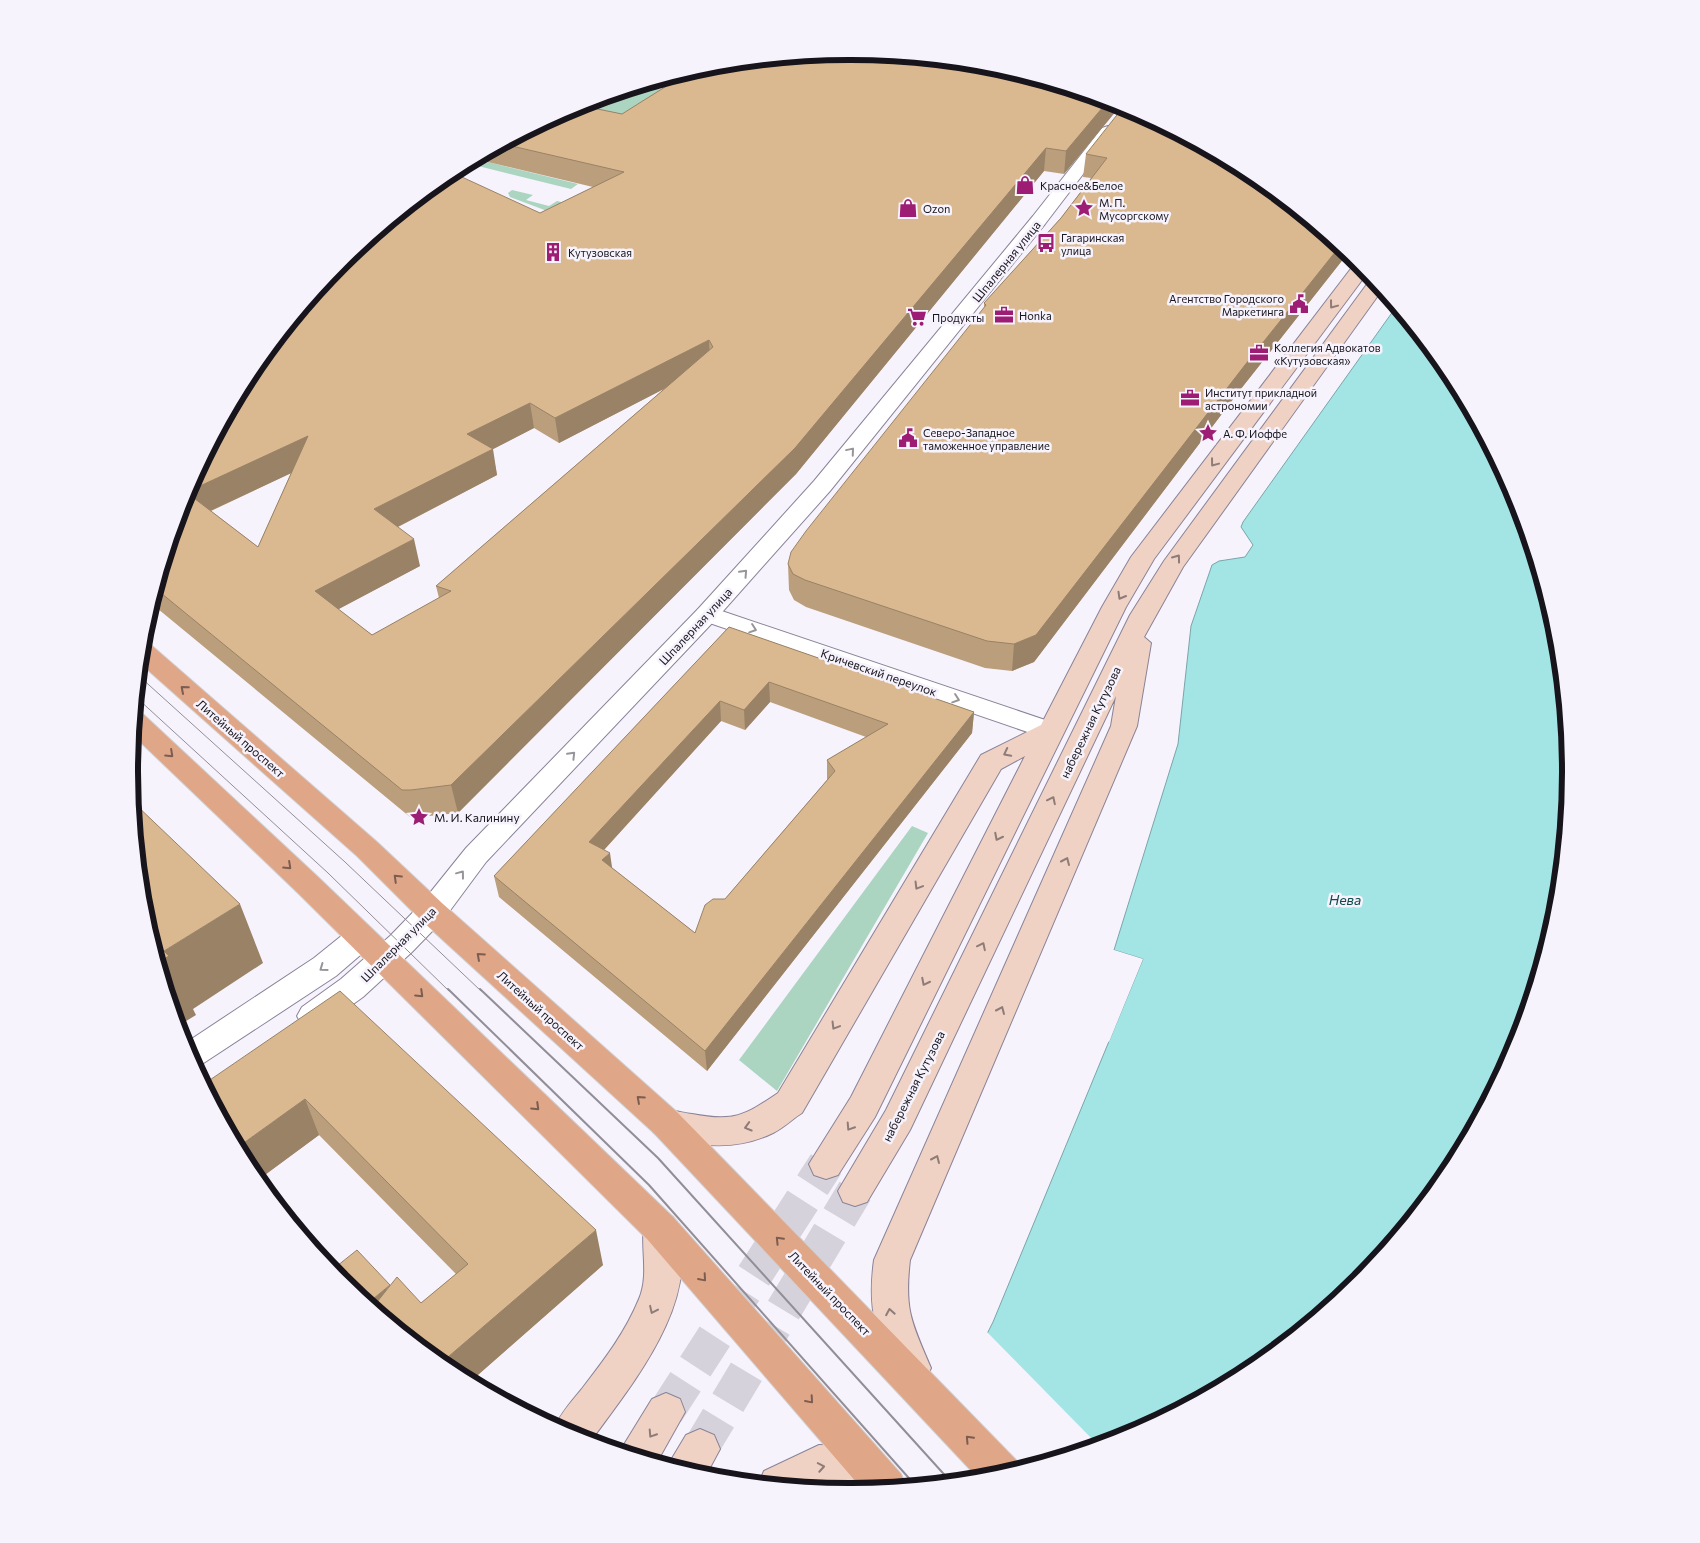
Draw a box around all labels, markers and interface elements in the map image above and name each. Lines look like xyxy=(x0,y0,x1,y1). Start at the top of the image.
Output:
shop icon: Красное&Белое xyxy=(1014,174,1036,196)
place label: Красное&Белое xyxy=(1040,179,1123,192)
place label: М. П. Мусоргскому xyxy=(1099,196,1169,222)
shop icon: Ozon xyxy=(897,197,919,219)
place icon: М. П. Мусоргскому xyxy=(1073,197,1095,219)
place label: Ozon xyxy=(923,202,950,215)
street label: Шпалерная улица xyxy=(969,218,1043,304)
place label: Гагаринская улица xyxy=(1061,231,1124,257)
bus stop icon: Гагаринская улица xyxy=(1035,232,1057,254)
building icon: Кутузовская xyxy=(542,241,564,263)
place label: Кутузовская xyxy=(568,246,632,259)
place label: Агентство Городского Маркетинга xyxy=(1169,292,1284,318)
public building icon: Агентство Городского Маркетинга xyxy=(1288,293,1310,315)
one-way arrow xyxy=(1331,299,1339,308)
office icon: Honka xyxy=(993,304,1015,326)
supermarket icon: Продукты xyxy=(906,306,928,328)
place label: Honka xyxy=(1019,309,1052,322)
place label: Продукты xyxy=(932,311,984,324)
place label: Коллегия Адвокатов «Кутузовская» xyxy=(1274,341,1381,367)
office icon: Коллегия Адвокатов «Кутузовская» xyxy=(1248,342,1270,364)
place label: Институт прикладной астрономии xyxy=(1205,386,1317,412)
office icon: Институт прикладной астрономии xyxy=(1179,387,1201,409)
place icon: А. Ф. Иоффе xyxy=(1197,422,1219,444)
place label: Северо-Западное таможенное управление xyxy=(923,426,1050,452)
public building icon: Северо-Западное таможенное управление xyxy=(897,427,919,449)
place label: А. Ф. Иоффе xyxy=(1223,427,1287,440)
one-way arrow xyxy=(845,448,853,457)
one-way arrow xyxy=(1212,457,1220,466)
one-way arrow xyxy=(1171,554,1180,564)
one-way arrow xyxy=(738,570,747,579)
street label: Шпалерная улица xyxy=(656,585,734,667)
one-way arrow xyxy=(1117,590,1127,599)
one-way arrow xyxy=(748,624,756,634)
street label: Кричевский переулок xyxy=(819,645,940,699)
street label: набережная Кутузова xyxy=(1057,664,1123,780)
one-way arrow xyxy=(181,686,190,695)
one-way arrow xyxy=(952,693,960,703)
street label: Литейный проспект xyxy=(194,696,288,780)
one-way arrow xyxy=(1004,747,1013,757)
one-way arrow xyxy=(165,748,174,757)
one-way arrow xyxy=(566,752,575,761)
one-way arrow xyxy=(1046,796,1056,805)
place icon: М. И. Калинину xyxy=(408,806,430,828)
place label: М. И. Калинину xyxy=(434,810,520,824)
one-way arrow xyxy=(994,832,1004,841)
one-way arrow xyxy=(1059,857,1070,866)
one-way arrow xyxy=(282,860,291,869)
one-way arrow xyxy=(456,871,464,880)
one-way arrow xyxy=(394,875,403,884)
one-way arrow xyxy=(914,880,924,889)
water label: Нева xyxy=(1329,891,1361,908)
street label: Шпалерная улица xyxy=(358,904,438,984)
one-way arrow xyxy=(975,942,986,951)
one-way arrow xyxy=(477,953,486,962)
one-way arrow xyxy=(319,962,329,971)
street label: Литейный проспект xyxy=(495,967,587,1053)
one-way arrow xyxy=(921,977,931,986)
one-way arrow xyxy=(414,988,423,997)
one-way arrow xyxy=(994,1006,1005,1015)
one-way arrow xyxy=(832,1020,842,1029)
street label: набережная Кутузова xyxy=(879,1028,947,1144)
one-way arrow xyxy=(636,1096,645,1105)
one-way arrow xyxy=(530,1101,539,1110)
one-way arrow xyxy=(744,1121,752,1131)
one-way arrow xyxy=(847,1121,857,1130)
one-way arrow xyxy=(929,1155,940,1164)
one-way arrow xyxy=(776,1236,785,1245)
street label: Литейный проспект xyxy=(786,1248,874,1338)
one-way arrow xyxy=(697,1272,706,1281)
one-way arrow xyxy=(649,1305,660,1314)
one-way arrow xyxy=(886,1307,896,1316)
one-way arrow xyxy=(804,1395,813,1404)
one-way arrow xyxy=(649,1429,658,1438)
one-way arrow xyxy=(966,1435,975,1444)
one-way arrow xyxy=(817,1462,825,1472)

